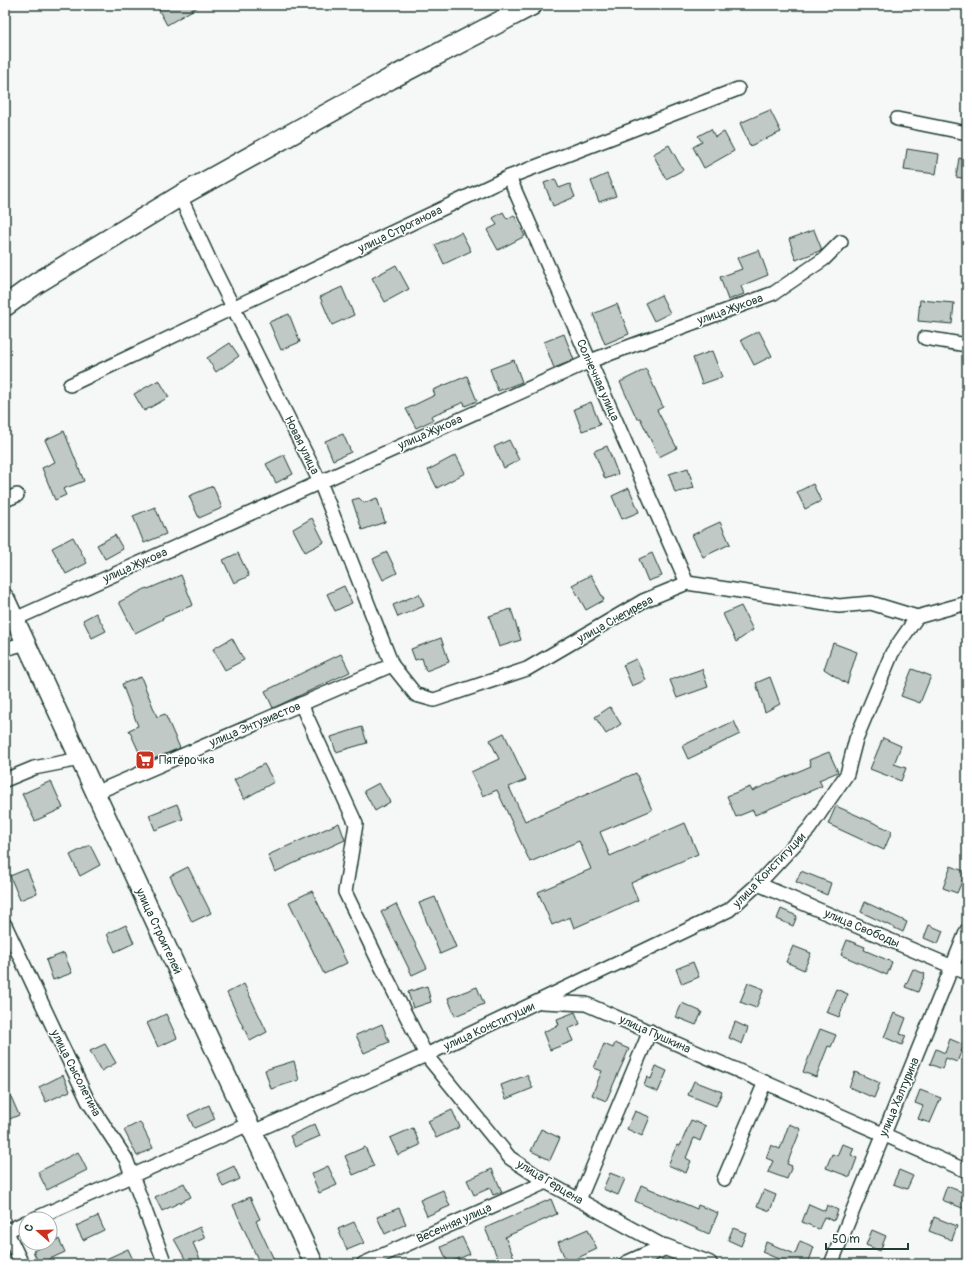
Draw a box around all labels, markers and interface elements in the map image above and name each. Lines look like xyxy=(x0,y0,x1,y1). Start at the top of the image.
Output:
street label: улица Строганова xyxy=(355,202,445,257)
street label: улица Жукова xyxy=(694,290,766,329)
street label: Солнечная улица xyxy=(573,337,622,424)
street label: улица Жукова xyxy=(395,411,465,454)
street label: Новая улица xyxy=(281,413,322,477)
street label: улица Жукова xyxy=(100,544,170,587)
street label: улица Снегирева xyxy=(574,592,656,647)
street label: улица Энтузиастов xyxy=(206,698,303,751)
supermarket icon: Пятёрочка xyxy=(134,749,156,771)
place label: Пятёрочка xyxy=(159,753,215,768)
street label: улица Конституции xyxy=(729,829,809,912)
street label: улица Строителей xyxy=(132,885,185,977)
street label: улица Свободы xyxy=(821,905,902,951)
street label: улица Конституции xyxy=(441,999,538,1054)
street label: улица Пушкина xyxy=(616,1012,693,1057)
street label: улица Сысолетина xyxy=(47,1026,104,1119)
street label: улица Халтурина xyxy=(876,1055,923,1140)
street label: улица Герцена xyxy=(513,1156,586,1208)
street label: Весенняя улица xyxy=(414,1200,494,1247)
north arrow xyxy=(18,1211,58,1251)
text: С xyxy=(22,1222,36,1233)
scale bar xyxy=(826,1225,908,1251)
text: 50 m xyxy=(832,1232,860,1247)

